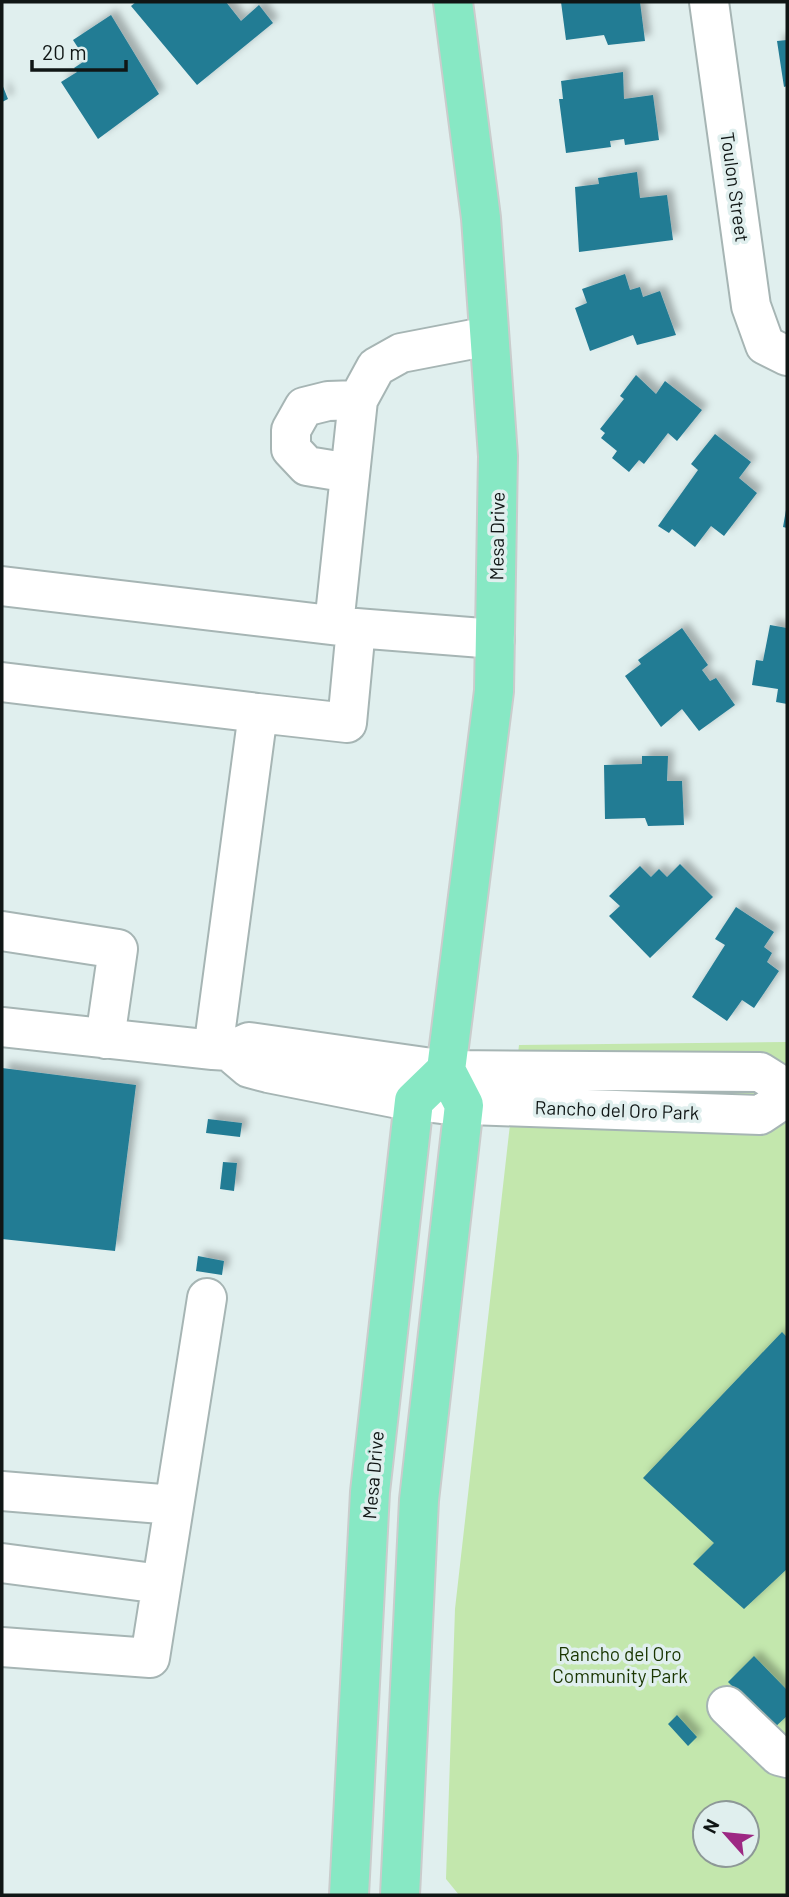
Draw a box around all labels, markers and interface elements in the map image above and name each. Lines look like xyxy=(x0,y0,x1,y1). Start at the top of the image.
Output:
scale bar xyxy=(32,28,126,72)
text: 20 m xyxy=(42,39,87,64)
street label: Toulon Street xyxy=(716,131,755,243)
street label: Mesa Drive xyxy=(484,492,509,580)
street label: Rancho del Oro Park xyxy=(534,1095,700,1124)
street label: Mesa Drive xyxy=(357,1430,388,1520)
park label: Rancho del Oro Community Park xyxy=(552,1642,688,1687)
north arrow xyxy=(691,1799,761,1869)
text: N xyxy=(697,1815,724,1837)

